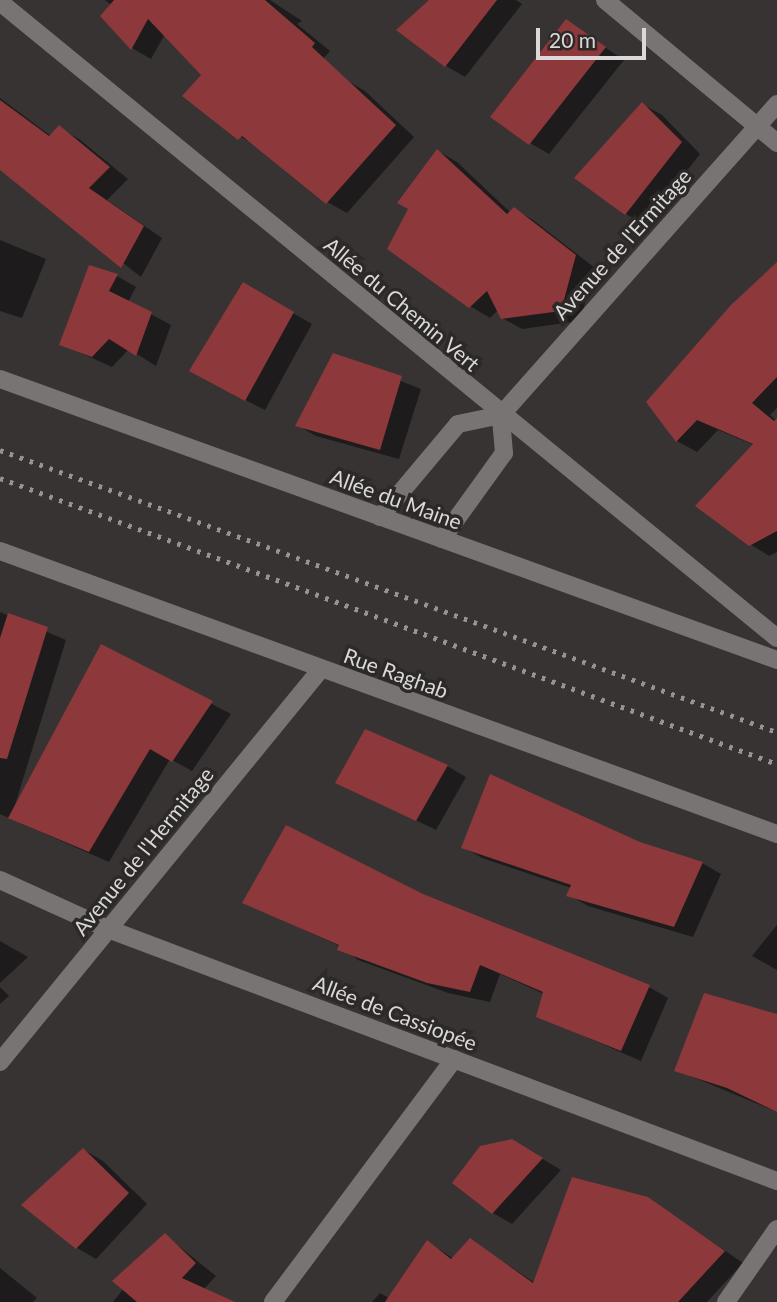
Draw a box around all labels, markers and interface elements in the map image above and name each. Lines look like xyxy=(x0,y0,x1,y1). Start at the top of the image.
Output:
scale bar xyxy=(539,14,649,58)
text: 20 m xyxy=(549,27,596,52)
street label: Avenue de l'Ermitage xyxy=(548,164,696,324)
street label: Allée du Chemin Vert xyxy=(319,231,485,377)
street label: Allée du Maine xyxy=(327,464,465,534)
street label: Rue Raghab xyxy=(340,642,452,704)
street label: Avenue de l'Hermitage xyxy=(67,762,219,940)
street label: Allée de Cassiopée xyxy=(310,970,480,1056)

